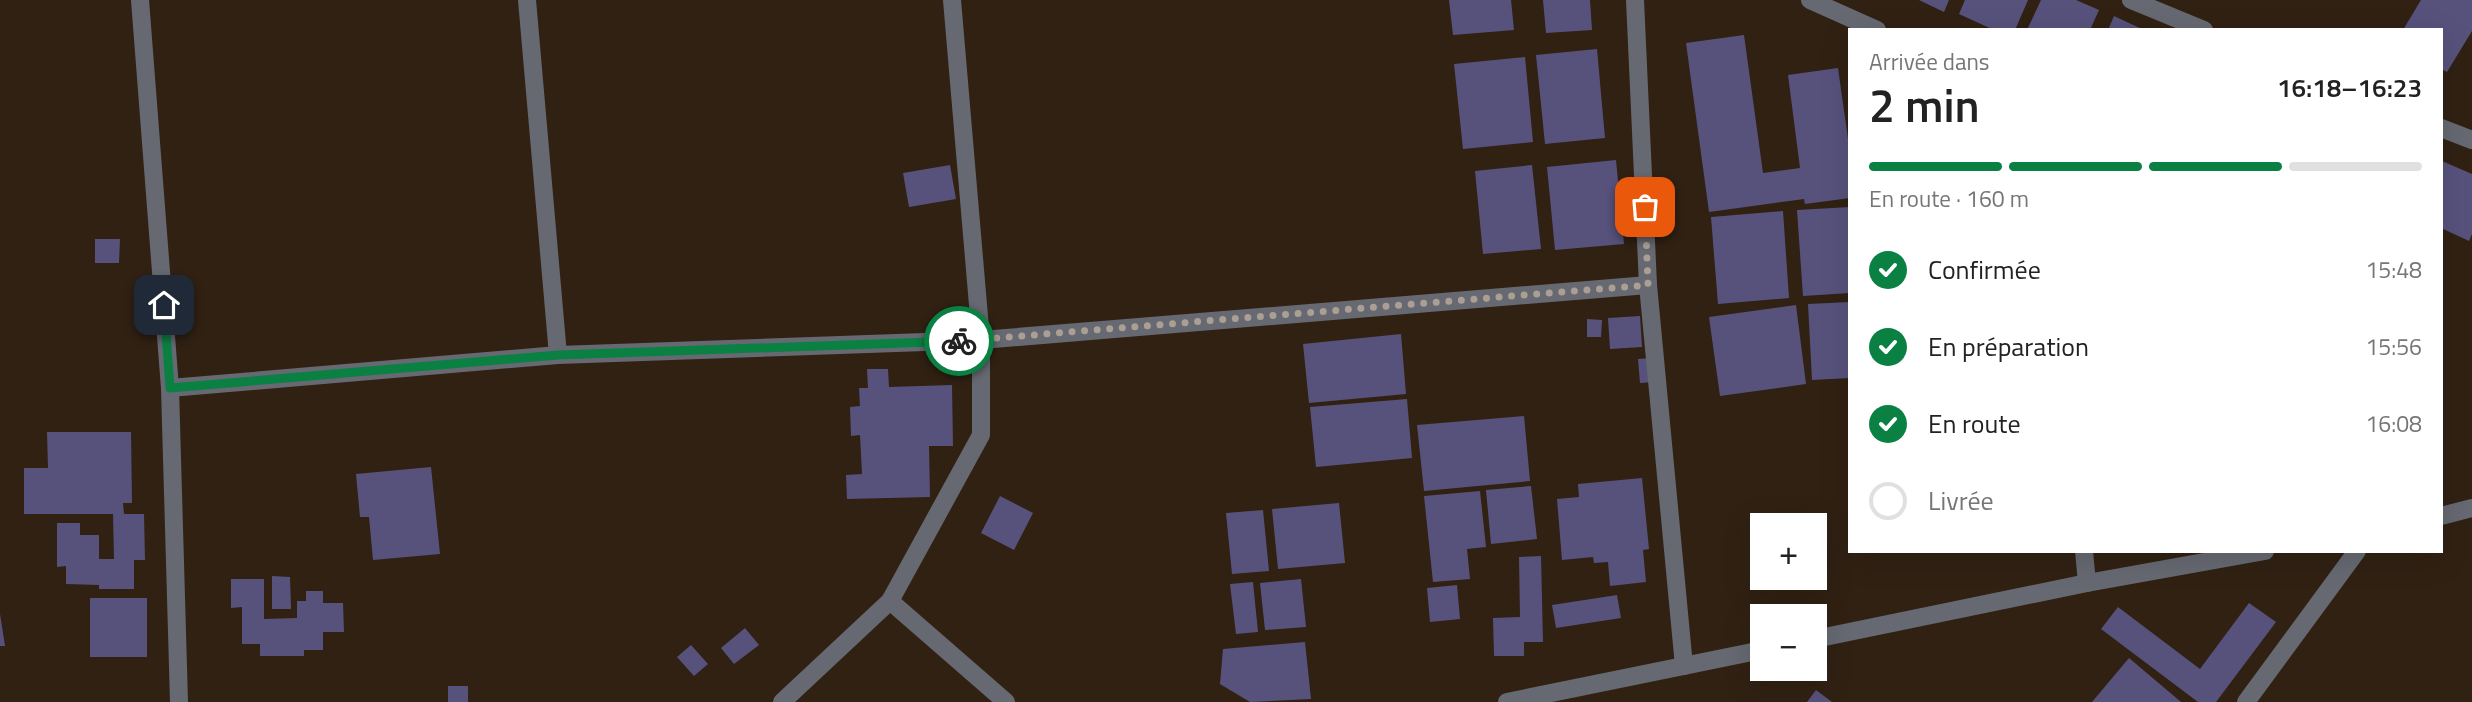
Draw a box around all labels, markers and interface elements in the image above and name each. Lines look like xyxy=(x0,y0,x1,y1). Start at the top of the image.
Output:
text: Arrivée dans xyxy=(1869,44,1990,79)
text: 16:18–16:23 xyxy=(2277,68,2422,107)
text: 2 min xyxy=(1869,70,1980,140)
pin xyxy=(1615,177,1675,237)
text: En route · 160 m xyxy=(1869,181,2029,216)
icon: bag xyxy=(1626,188,1664,226)
text: Confirmée xyxy=(1928,250,2041,289)
icon: check xyxy=(1869,251,1907,289)
text: 15:48 xyxy=(2365,252,2422,287)
pin xyxy=(134,275,194,335)
icon: home xyxy=(145,286,183,324)
courier xyxy=(924,306,994,376)
icon: bike xyxy=(940,322,978,360)
text: En préparation xyxy=(1928,327,2089,366)
icon: check xyxy=(1869,328,1907,366)
text: 15:56 xyxy=(2365,329,2422,364)
text: En route xyxy=(1928,404,2021,443)
icon: check xyxy=(1869,405,1907,443)
text: 16:08 xyxy=(2365,406,2422,441)
text: Livrée xyxy=(1928,481,1994,520)
map controls xyxy=(1750,513,1827,681)
button: + xyxy=(1750,513,1827,590)
button: − xyxy=(1750,604,1827,681)

